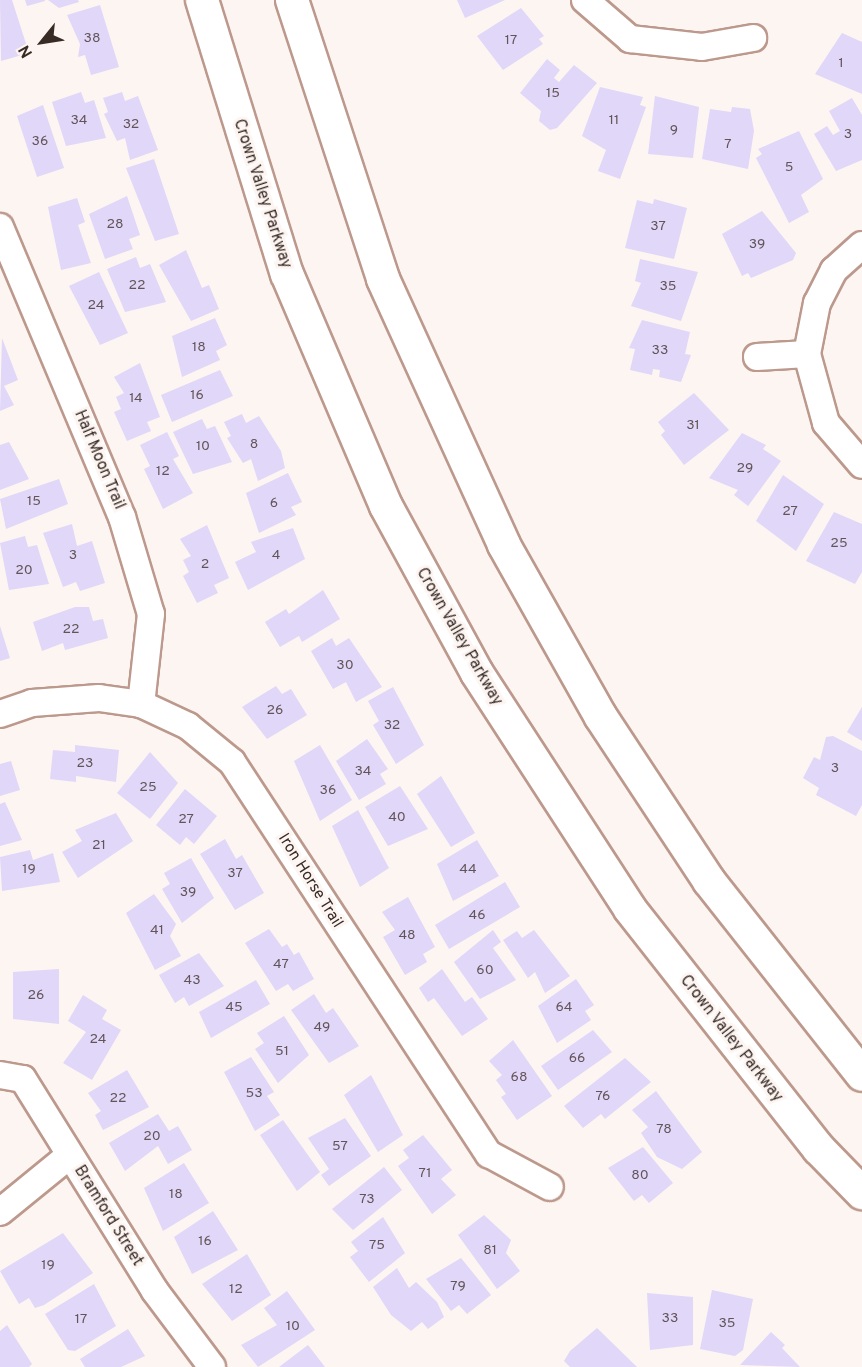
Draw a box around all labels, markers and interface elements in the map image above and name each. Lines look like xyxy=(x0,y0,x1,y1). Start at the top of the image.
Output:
north arrow xyxy=(12,12,72,72)
house number: 38 xyxy=(84,31,100,47)
house number: 17 xyxy=(505,33,517,49)
text: N xyxy=(15,41,38,61)
house number: 1 xyxy=(838,56,844,72)
house number: 15 xyxy=(546,86,560,102)
house number: 34 xyxy=(70,113,88,129)
house number: 11 xyxy=(609,113,619,129)
house number: 32 xyxy=(123,117,139,133)
street label: Crown Valley Parkway xyxy=(229,117,295,271)
house number: 9 xyxy=(670,123,678,139)
house number: 3 xyxy=(844,127,852,143)
house number: 36 xyxy=(32,134,48,150)
house number: 7 xyxy=(724,137,732,153)
house number: 5 xyxy=(785,160,793,176)
house number: 28 xyxy=(106,217,124,233)
house number: 37 xyxy=(650,219,666,235)
house number: 39 xyxy=(749,237,765,253)
house number: 22 xyxy=(128,278,146,294)
house number: 35 xyxy=(659,279,677,295)
house number: 24 xyxy=(87,298,105,314)
house number: 18 xyxy=(192,340,206,356)
house number: 33 xyxy=(652,343,668,359)
house number: 16 xyxy=(190,388,204,404)
house number: 14 xyxy=(129,391,143,407)
street label: Half Moon Trail xyxy=(69,407,129,513)
house number: 31 xyxy=(686,418,700,434)
house number: 8 xyxy=(250,437,258,453)
house number: 10 xyxy=(196,439,210,455)
house number: 29 xyxy=(737,461,753,477)
house number: 12 xyxy=(156,464,170,480)
house number: 15 xyxy=(27,494,41,510)
house number: 6 xyxy=(270,496,278,512)
house number: 27 xyxy=(782,504,798,520)
house number: 25 xyxy=(830,536,848,552)
house number: 3 xyxy=(69,548,77,564)
house number: 4 xyxy=(272,548,280,564)
house number: 2 xyxy=(201,557,209,573)
house number: 20 xyxy=(15,563,33,579)
street label: Crown Valley Parkway xyxy=(412,564,506,710)
house number: 22 xyxy=(62,622,80,638)
house number: 30 xyxy=(336,658,354,674)
house number: 26 xyxy=(267,703,283,719)
house number: 32 xyxy=(384,718,400,734)
house number: 23 xyxy=(77,756,93,772)
house number: 3 xyxy=(831,761,839,777)
house number: 34 xyxy=(354,764,372,780)
house number: 25 xyxy=(139,780,157,796)
house number: 36 xyxy=(320,783,336,799)
house number: 40 xyxy=(388,810,406,826)
house number: 27 xyxy=(178,812,194,828)
street label: Iron Horse Trail xyxy=(273,830,347,932)
house number: 21 xyxy=(92,838,106,854)
house number: 19 xyxy=(22,862,36,878)
house number: 44 xyxy=(459,862,477,878)
house number: 37 xyxy=(227,866,243,882)
house number: 39 xyxy=(180,885,196,901)
house number: 46 xyxy=(468,908,486,924)
house number: 41 xyxy=(150,923,164,939)
house number: 48 xyxy=(398,928,416,944)
house number: 47 xyxy=(273,957,289,973)
house number: 60 xyxy=(476,963,494,979)
street label: Crown Valley Parkway xyxy=(675,971,787,1107)
house number: 43 xyxy=(183,973,201,989)
house number: 26 xyxy=(28,988,44,1004)
house number: 45 xyxy=(225,1000,243,1016)
house number: 64 xyxy=(555,1000,573,1016)
house number: 49 xyxy=(314,1020,330,1036)
house number: 24 xyxy=(89,1032,107,1048)
house number: 51 xyxy=(275,1044,289,1060)
house number: 66 xyxy=(569,1051,585,1067)
house number: 68 xyxy=(511,1070,527,1086)
house number: 53 xyxy=(245,1086,263,1102)
house number: 76 xyxy=(596,1089,610,1105)
house number: 22 xyxy=(109,1091,127,1107)
house number: 78 xyxy=(656,1122,672,1138)
house number: 20 xyxy=(143,1129,161,1145)
house number: 57 xyxy=(332,1139,348,1155)
street label: Bramford Street xyxy=(69,1162,147,1270)
house number: 71 xyxy=(419,1166,431,1182)
house number: 80 xyxy=(631,1168,649,1184)
house number: 18 xyxy=(169,1187,183,1203)
house number: 73 xyxy=(359,1192,375,1208)
house number: 16 xyxy=(198,1234,212,1250)
house number: 75 xyxy=(369,1238,385,1254)
house number: 81 xyxy=(483,1243,497,1259)
house number: 19 xyxy=(41,1258,55,1274)
house number: 79 xyxy=(450,1279,466,1295)
house number: 12 xyxy=(229,1282,243,1298)
house number: 33 xyxy=(662,1311,678,1327)
house number: 17 xyxy=(75,1312,87,1328)
house number: 35 xyxy=(718,1316,736,1332)
house number: 10 xyxy=(286,1319,300,1335)

